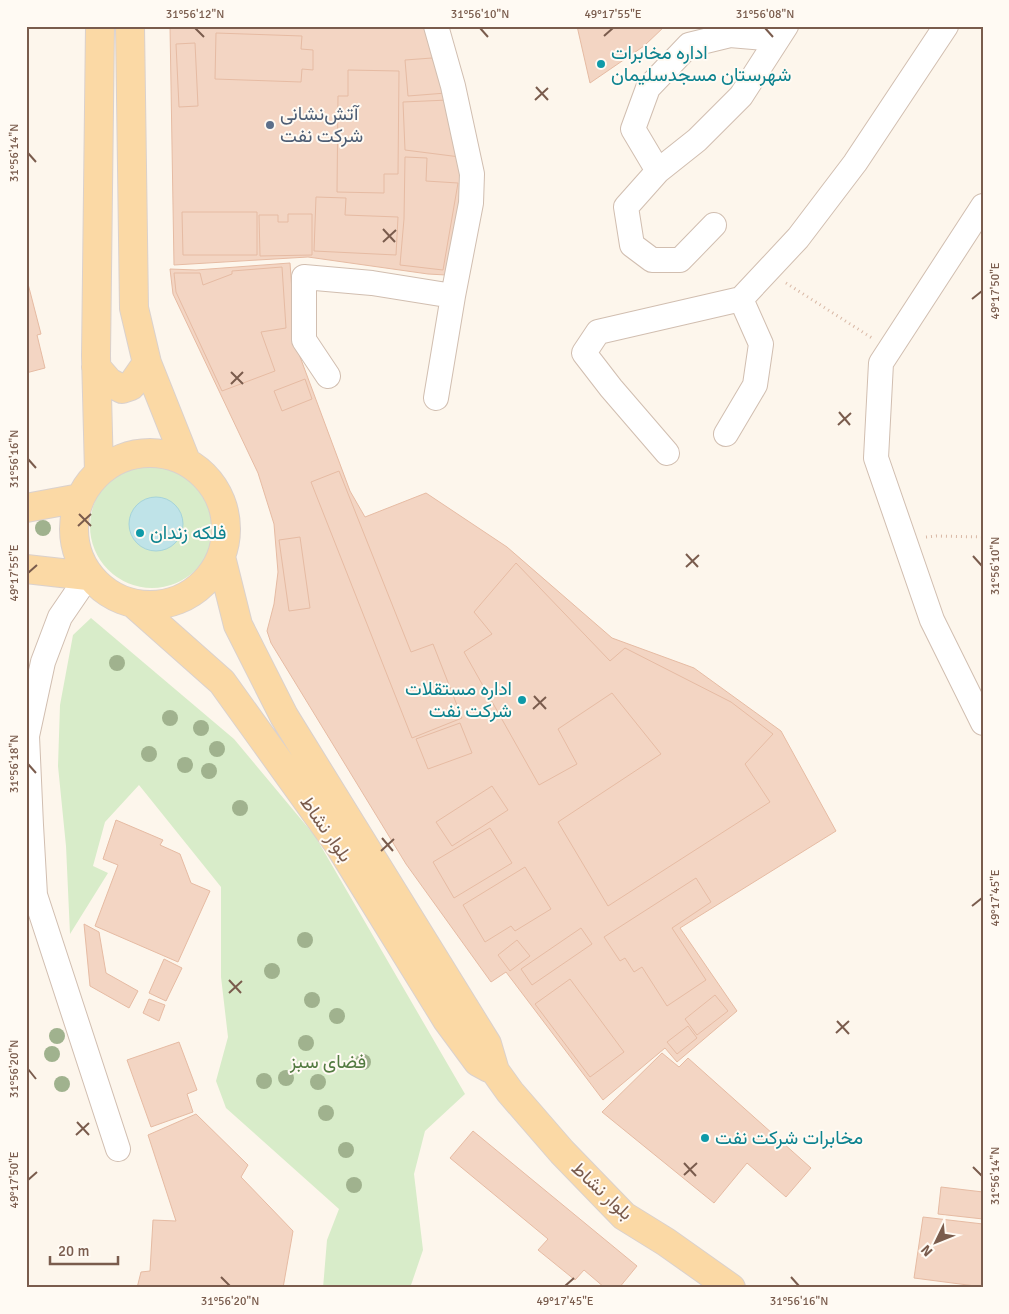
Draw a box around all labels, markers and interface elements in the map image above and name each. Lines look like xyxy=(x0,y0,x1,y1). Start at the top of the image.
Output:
text: 31°56'12"N xyxy=(166,7,224,22)
text: 31°56'10"N xyxy=(451,7,509,22)
text: 49°17'55"E xyxy=(584,7,642,22)
text: 31°56'08"N xyxy=(736,7,794,22)
place label: اداره مخابرات شهرستان مسجدسلیمان xyxy=(611,41,791,87)
marker: اداره مخابرات شهرستان مسجدسلیمان xyxy=(595,58,607,70)
place label: آتش‌نشانی شرکت نفت xyxy=(280,102,363,148)
marker: آتش‌نشانی شرکت نفت xyxy=(264,119,276,131)
text: 31°56'14"N xyxy=(7,124,22,182)
text: 49°17'50"E xyxy=(988,262,1003,320)
text: 31°56'16"N xyxy=(7,430,22,488)
place label: فلکه زندان xyxy=(150,521,226,545)
marker: فلکه زندان xyxy=(134,527,146,539)
text: 31°56'10"N xyxy=(988,537,1003,595)
text: 49°17'55"E xyxy=(7,544,22,602)
place label: اداره مستقلات شرکت نفت xyxy=(405,677,512,723)
marker: اداره مستقلات شرکت نفت xyxy=(516,694,528,706)
text: 31°56'18"N xyxy=(7,735,22,793)
street label: بلوار نشاط xyxy=(294,791,358,867)
text: 49°17'45"E xyxy=(988,869,1003,927)
text: 31°56'20"N xyxy=(7,1040,22,1098)
park label: فضای سبز xyxy=(289,1050,366,1074)
place label: مخابرات شرکت نفت xyxy=(715,1126,863,1150)
marker: مخابرات شرکت نفت xyxy=(699,1132,711,1144)
text: 31°56'14"N xyxy=(988,1147,1003,1205)
text: 49°17'50"E xyxy=(7,1151,22,1209)
street label: بلوار نشاط xyxy=(566,1156,638,1226)
north arrow xyxy=(912,1216,962,1266)
scale bar xyxy=(50,1234,118,1266)
text: N xyxy=(917,1241,936,1260)
text: 20 m xyxy=(58,1242,89,1260)
text: 31°56'20"N xyxy=(201,1294,259,1309)
text: 49°17'45"E xyxy=(536,1294,594,1309)
text: 31°56'16"N xyxy=(770,1294,828,1309)

